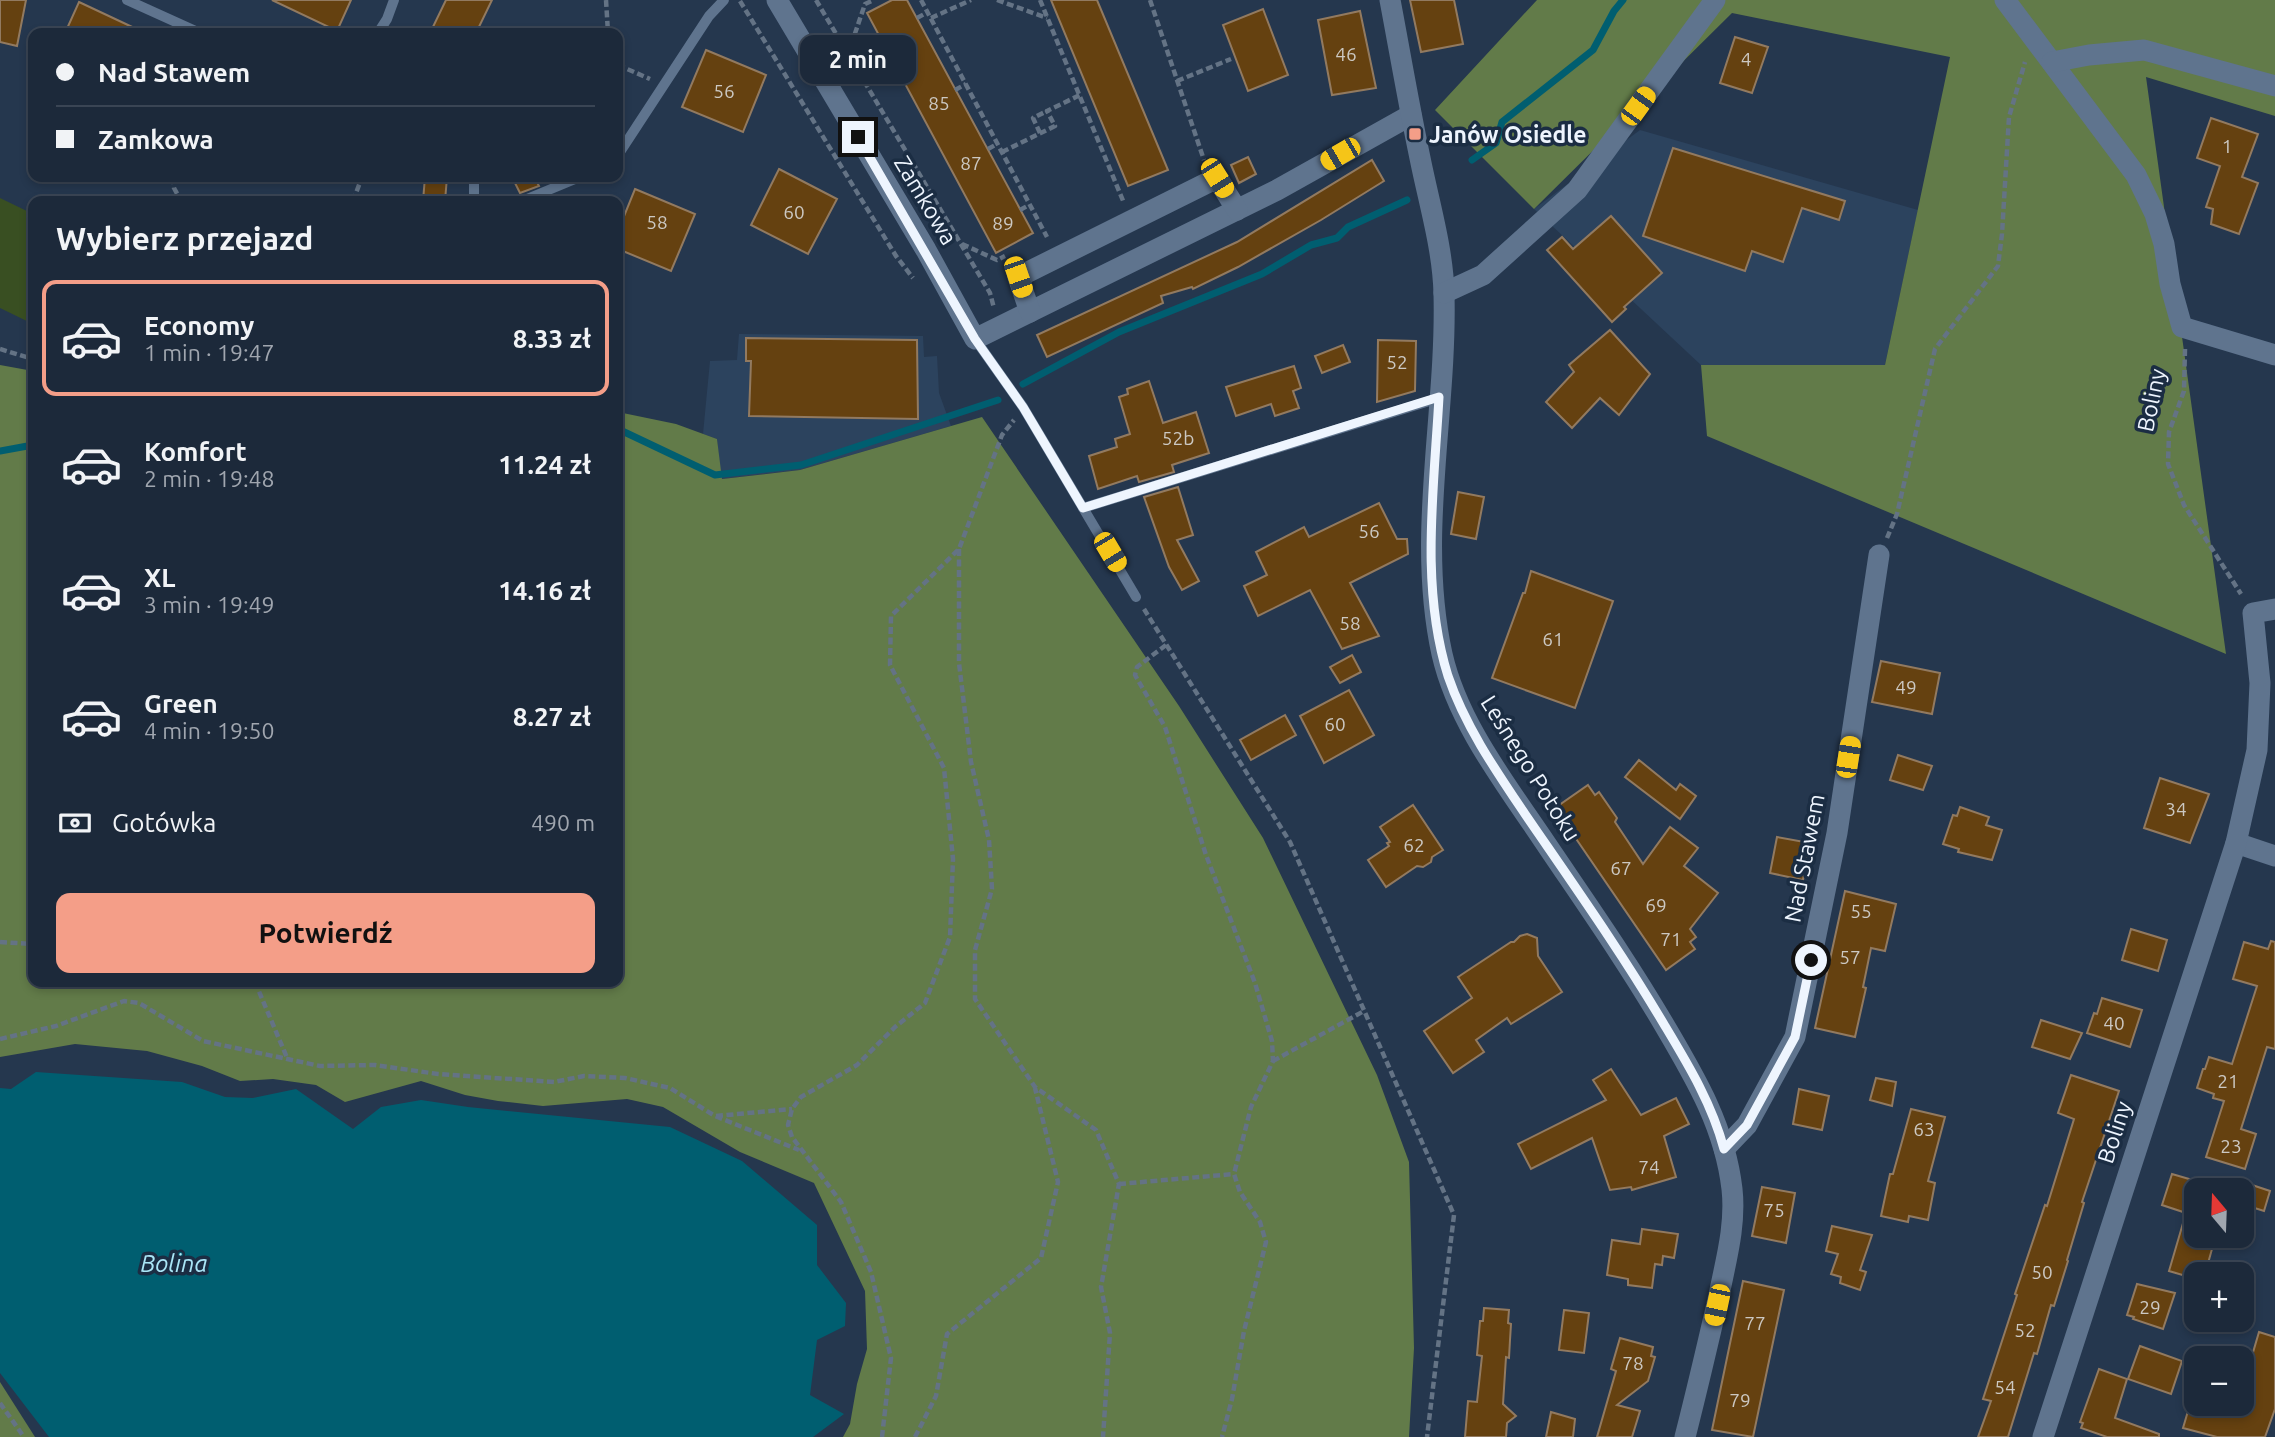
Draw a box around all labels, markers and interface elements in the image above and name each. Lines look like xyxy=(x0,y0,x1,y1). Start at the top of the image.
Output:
callout: 2 min xyxy=(800,36,916,85)
house number: 46 xyxy=(1335,43,1357,65)
text: 2 min xyxy=(829,47,887,72)
house number: 4 xyxy=(1741,48,1751,70)
text: Nad Stawem xyxy=(98,58,250,87)
house number: 56 xyxy=(713,80,735,102)
car xyxy=(1618,83,1659,129)
house number: 85 xyxy=(928,92,950,114)
route end xyxy=(842,121,874,153)
place label: Janów Osiedle xyxy=(1429,122,1587,147)
text: Zamkowa xyxy=(98,125,214,154)
marker: Janów Osiedle xyxy=(1407,126,1423,142)
car xyxy=(1317,134,1364,174)
house number: 1 xyxy=(2222,135,2232,157)
street label: Zamkowa xyxy=(890,151,962,249)
house number: 87 xyxy=(960,152,982,174)
car xyxy=(1197,155,1238,201)
house number: 60 xyxy=(783,201,805,223)
house number: 58 xyxy=(646,211,668,233)
house number: 89 xyxy=(992,212,1014,234)
text: Wybierz przejazd xyxy=(56,220,314,256)
car xyxy=(1002,254,1035,300)
icon: car xyxy=(60,307,123,370)
text: Economy xyxy=(144,311,254,340)
text: 8.33 zł xyxy=(513,324,591,353)
text: 1 min · 19:47 xyxy=(144,340,275,365)
house number: 52 xyxy=(1386,351,1408,373)
street label: Boliny xyxy=(2132,366,2170,434)
house number: 52b xyxy=(1162,427,1194,449)
icon: car xyxy=(60,433,123,496)
text: Komfort xyxy=(144,437,247,466)
text: 11.24 zł xyxy=(498,450,591,479)
text: 2 min · 19:48 xyxy=(144,466,275,491)
house number: 56 xyxy=(1358,520,1380,542)
car xyxy=(1091,529,1130,575)
icon: car xyxy=(60,559,123,622)
text: XL xyxy=(144,563,175,592)
text: 14.16 zł xyxy=(498,576,591,605)
text: 3 min · 19:49 xyxy=(144,592,275,617)
house number: 58 xyxy=(1339,612,1361,634)
house number: 61 xyxy=(1542,628,1564,650)
house number: 49 xyxy=(1895,676,1917,698)
icon: car xyxy=(60,685,123,748)
text: Green xyxy=(144,689,218,718)
street label: Leśnego Potoku xyxy=(1476,691,1586,845)
text: 8.27 zł xyxy=(513,702,591,731)
house number: 60 xyxy=(1324,713,1346,735)
text: 4 min · 19:50 xyxy=(144,718,275,743)
car xyxy=(1835,735,1862,779)
street label: Nad Stawem xyxy=(1779,792,1829,924)
house number: 34 xyxy=(2165,798,2187,820)
icon: cash xyxy=(56,804,94,842)
text: Gotówka xyxy=(112,808,216,837)
text: 490 m xyxy=(531,810,595,835)
house number: 62 xyxy=(1403,834,1425,856)
house number: 67 xyxy=(1610,857,1632,879)
button: Potwierdź xyxy=(56,893,595,973)
house number: 69 xyxy=(1645,894,1667,916)
house number: 55 xyxy=(1850,900,1872,922)
house number: 71 xyxy=(1660,928,1682,950)
route start xyxy=(1795,944,1827,976)
house number: 57 xyxy=(1839,946,1861,968)
house number: 40 xyxy=(2103,1012,2125,1034)
house number: 21 xyxy=(2217,1070,2239,1092)
street label: Boliny xyxy=(2092,1098,2136,1166)
house number: 63 xyxy=(1913,1118,1935,1140)
house number: 23 xyxy=(2220,1135,2242,1157)
house number: 74 xyxy=(1638,1156,1660,1178)
north arrow xyxy=(2184,1178,2254,1248)
map controls xyxy=(2184,1178,2254,1416)
house number: 75 xyxy=(1763,1199,1785,1221)
water label: Bolina xyxy=(141,1250,207,1277)
house number: 50 xyxy=(2031,1261,2053,1283)
button: + xyxy=(2184,1262,2254,1332)
car xyxy=(1703,1282,1732,1328)
house number: 29 xyxy=(2139,1296,2161,1318)
house number: 77 xyxy=(1744,1312,1766,1334)
house number: 52 xyxy=(2014,1319,2036,1341)
button: − xyxy=(2184,1346,2254,1416)
house number: 78 xyxy=(1622,1352,1644,1374)
house number: 54 xyxy=(1994,1376,2016,1398)
house number: 79 xyxy=(1729,1389,1751,1411)

